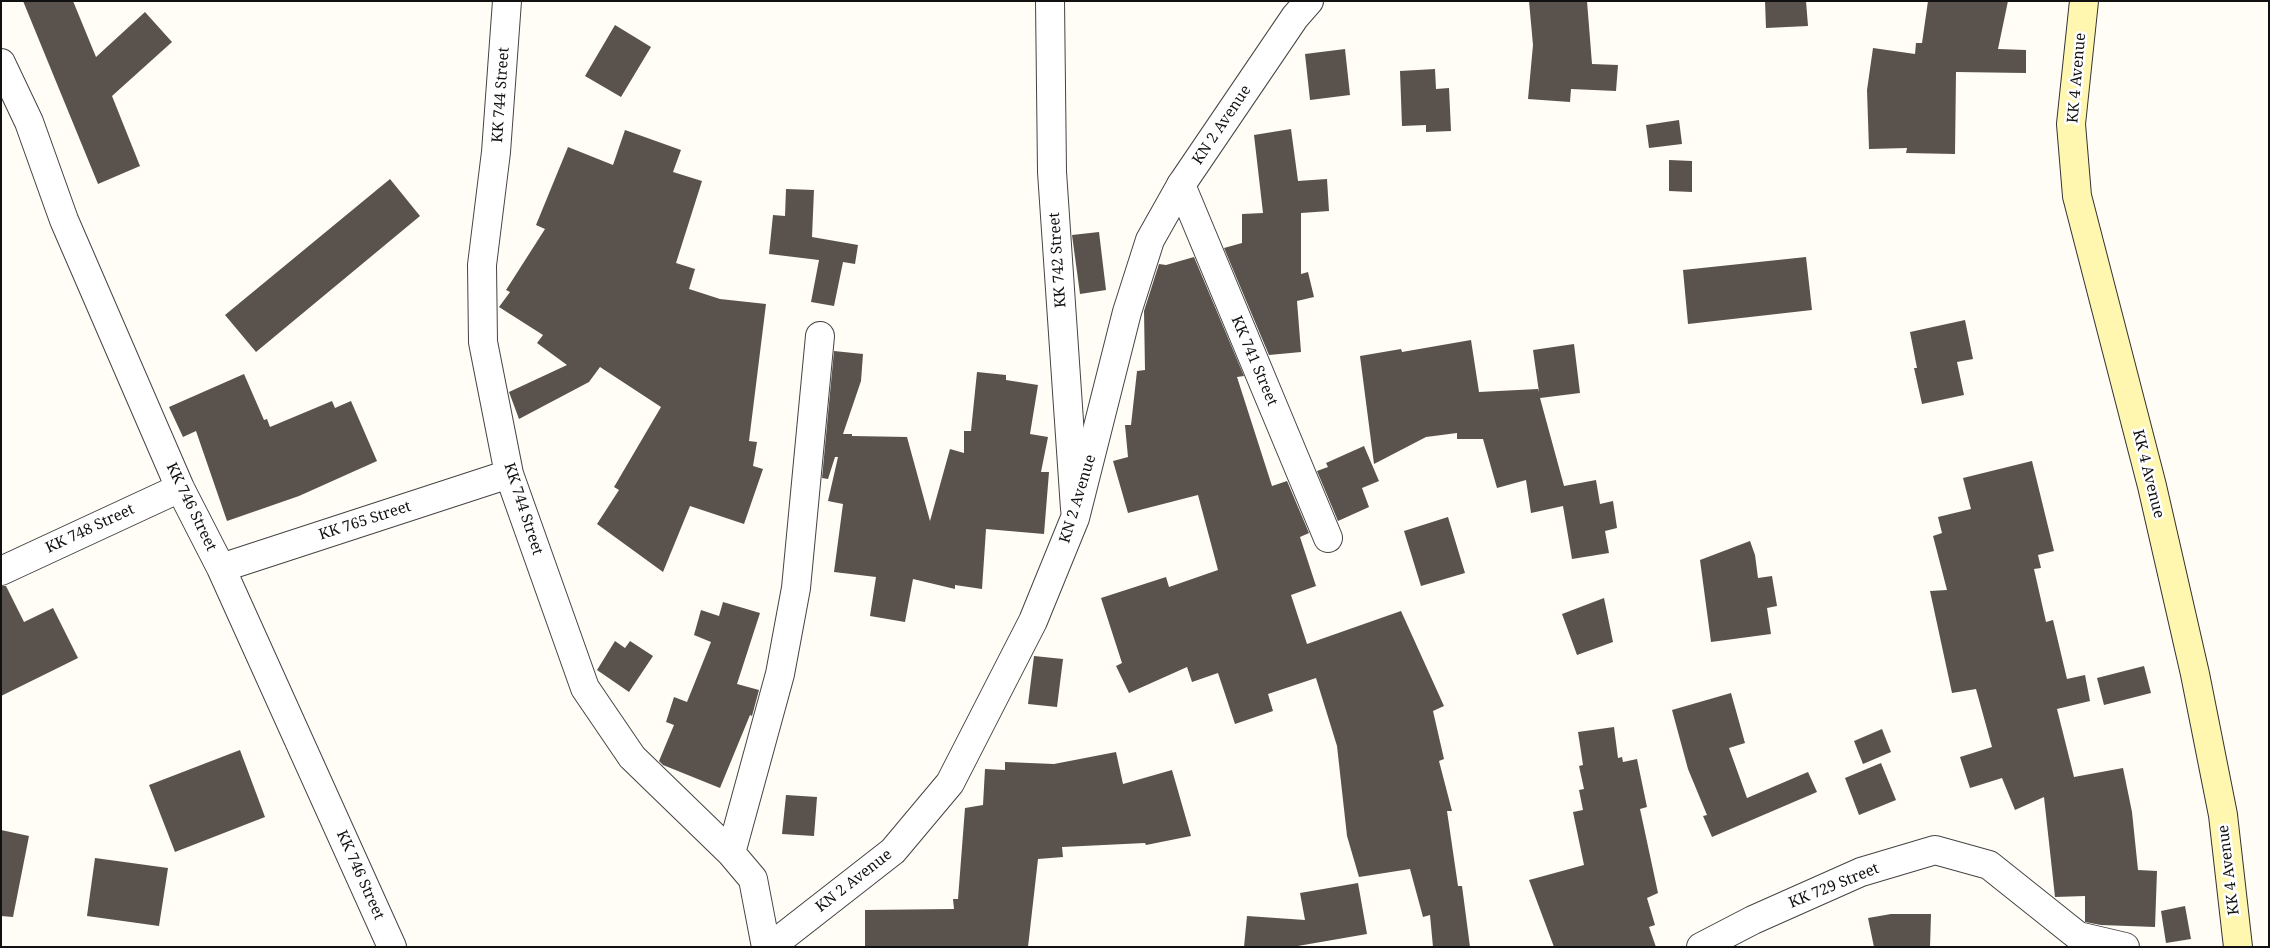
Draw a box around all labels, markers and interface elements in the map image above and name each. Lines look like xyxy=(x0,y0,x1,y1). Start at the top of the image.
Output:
street label: KK 4 Avenue xyxy=(2064,32,2090,124)
street label: KK 744 Street xyxy=(489,47,513,143)
street label: KN 2 Avenue xyxy=(1189,82,1255,168)
street label: KK 742 Street xyxy=(1046,212,1070,308)
street label: KK 741 Street xyxy=(1227,313,1281,409)
street label: KK 4 Avenue xyxy=(2128,428,2168,520)
street label: KN 2 Avenue xyxy=(1056,453,1100,545)
street label: KK 746 Street xyxy=(162,460,220,554)
street label: KK 744 Street xyxy=(500,461,546,557)
street label: KK 765 Street xyxy=(317,498,413,544)
street label: KK 748 Street xyxy=(43,501,137,557)
street label: KK 4 Avenue xyxy=(2215,824,2243,916)
street label: KK 746 Street xyxy=(332,828,388,922)
street label: KN 2 Avenue xyxy=(812,846,896,916)
street label: KK 729 Street xyxy=(1786,860,1882,912)

